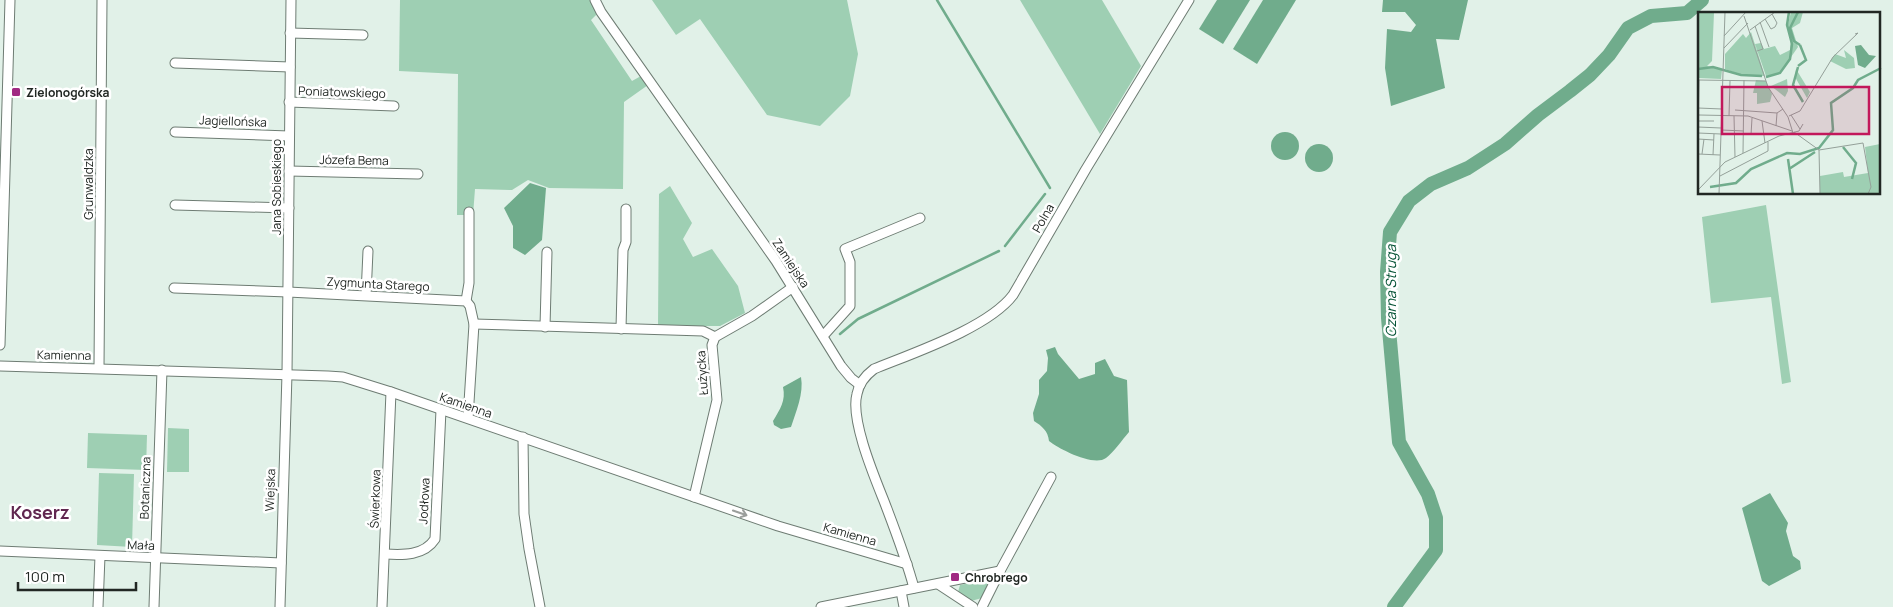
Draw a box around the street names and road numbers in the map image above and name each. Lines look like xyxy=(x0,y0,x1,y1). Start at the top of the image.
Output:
street label: Poniatowskiego xyxy=(298,82,386,102)
street label: Jagiellońska xyxy=(199,111,267,131)
street label: Jana Sobieskiego xyxy=(268,139,285,235)
street label: Grunwaldzka xyxy=(80,148,97,220)
street label: Józefa Bema xyxy=(319,151,389,169)
street label: Polna xyxy=(1028,200,1058,236)
street label: Zamiejska xyxy=(768,235,814,291)
street label: Zygmunta Starego xyxy=(326,273,430,295)
street label: Kamienna xyxy=(37,346,91,364)
street label: Łużycka xyxy=(692,350,712,396)
street label: Kamienna xyxy=(437,388,495,422)
street label: Botaniczna xyxy=(135,456,155,520)
street label: Wiejska xyxy=(261,468,279,512)
street label: Świerkowa xyxy=(365,469,385,529)
street label: Jodłowa xyxy=(414,477,434,525)
street label: Kamienna xyxy=(821,518,879,550)
street label: Mała xyxy=(127,536,155,554)

